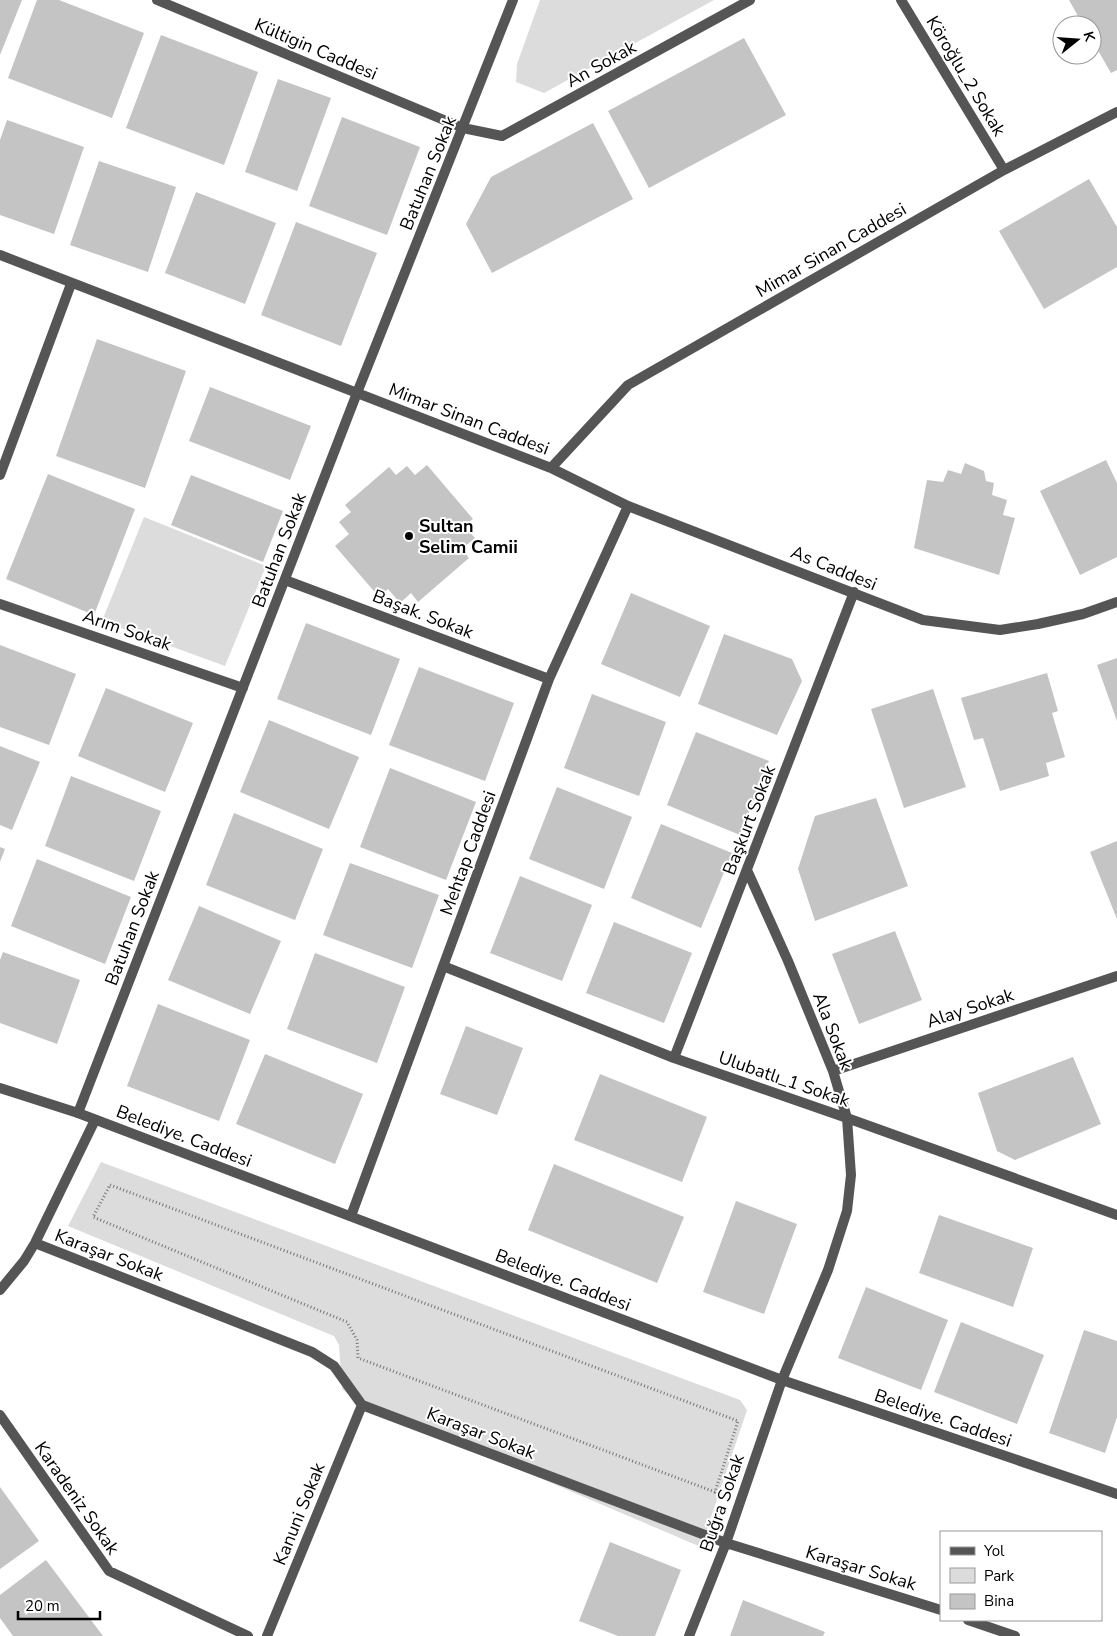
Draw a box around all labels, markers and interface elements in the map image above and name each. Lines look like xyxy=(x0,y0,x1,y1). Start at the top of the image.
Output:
street label: Köroğlu_2 Sokak xyxy=(921,11,1012,141)
street label: Kültigin Caddesi xyxy=(251,12,381,86)
north arrow xyxy=(1052,15,1102,65)
text: K xyxy=(1079,29,1100,44)
street label: An Sokak xyxy=(562,34,641,93)
street label: Batuhan Sokak xyxy=(394,111,462,234)
street label: Mimar Sinan Caddesi xyxy=(751,197,911,303)
street label: Mimar Sinan Caddesi xyxy=(385,377,553,461)
street label: Batuhan Sokak xyxy=(246,488,312,611)
place label: Sultan Selim Camii xyxy=(419,514,518,559)
marker: Sultan Selim Camii xyxy=(403,530,415,542)
street label: As Caddesi xyxy=(787,540,881,596)
street label: Başak. Sokak xyxy=(369,584,478,645)
street label: Arım Sokak xyxy=(79,604,175,657)
street label: Başkurt Sokak xyxy=(717,761,781,878)
street label: Mehtap Caddesi xyxy=(434,787,502,919)
street label: Batuhan Sokak xyxy=(99,866,165,989)
street label: Alay Sokak xyxy=(923,982,1018,1033)
street label: Ala Sokak xyxy=(807,989,859,1074)
street label: Ulubatlı_1 Sokak xyxy=(715,1045,854,1113)
street label: Belediye. Caddesi xyxy=(113,1099,255,1173)
street label: Karaşar Sokak xyxy=(51,1223,168,1287)
street label: Belediye. Caddesi xyxy=(492,1243,634,1317)
street label: Belediye. Caddesi xyxy=(871,1383,1015,1453)
street label: Karaşar Sokak xyxy=(423,1401,540,1465)
street label: Karadeniz Sokak xyxy=(29,1437,125,1560)
street label: Buğra Sokak xyxy=(694,1450,750,1555)
street label: Kanuni Sokak xyxy=(268,1458,331,1569)
legend xyxy=(940,1531,1102,1621)
street label: Karaşar Sokak xyxy=(803,1540,920,1597)
text: Yol xyxy=(983,1541,1005,1561)
text: Park xyxy=(984,1566,1014,1586)
scale bar xyxy=(18,1588,100,1620)
text: Bina xyxy=(984,1591,1014,1611)
text: 20 m xyxy=(25,1596,60,1616)

